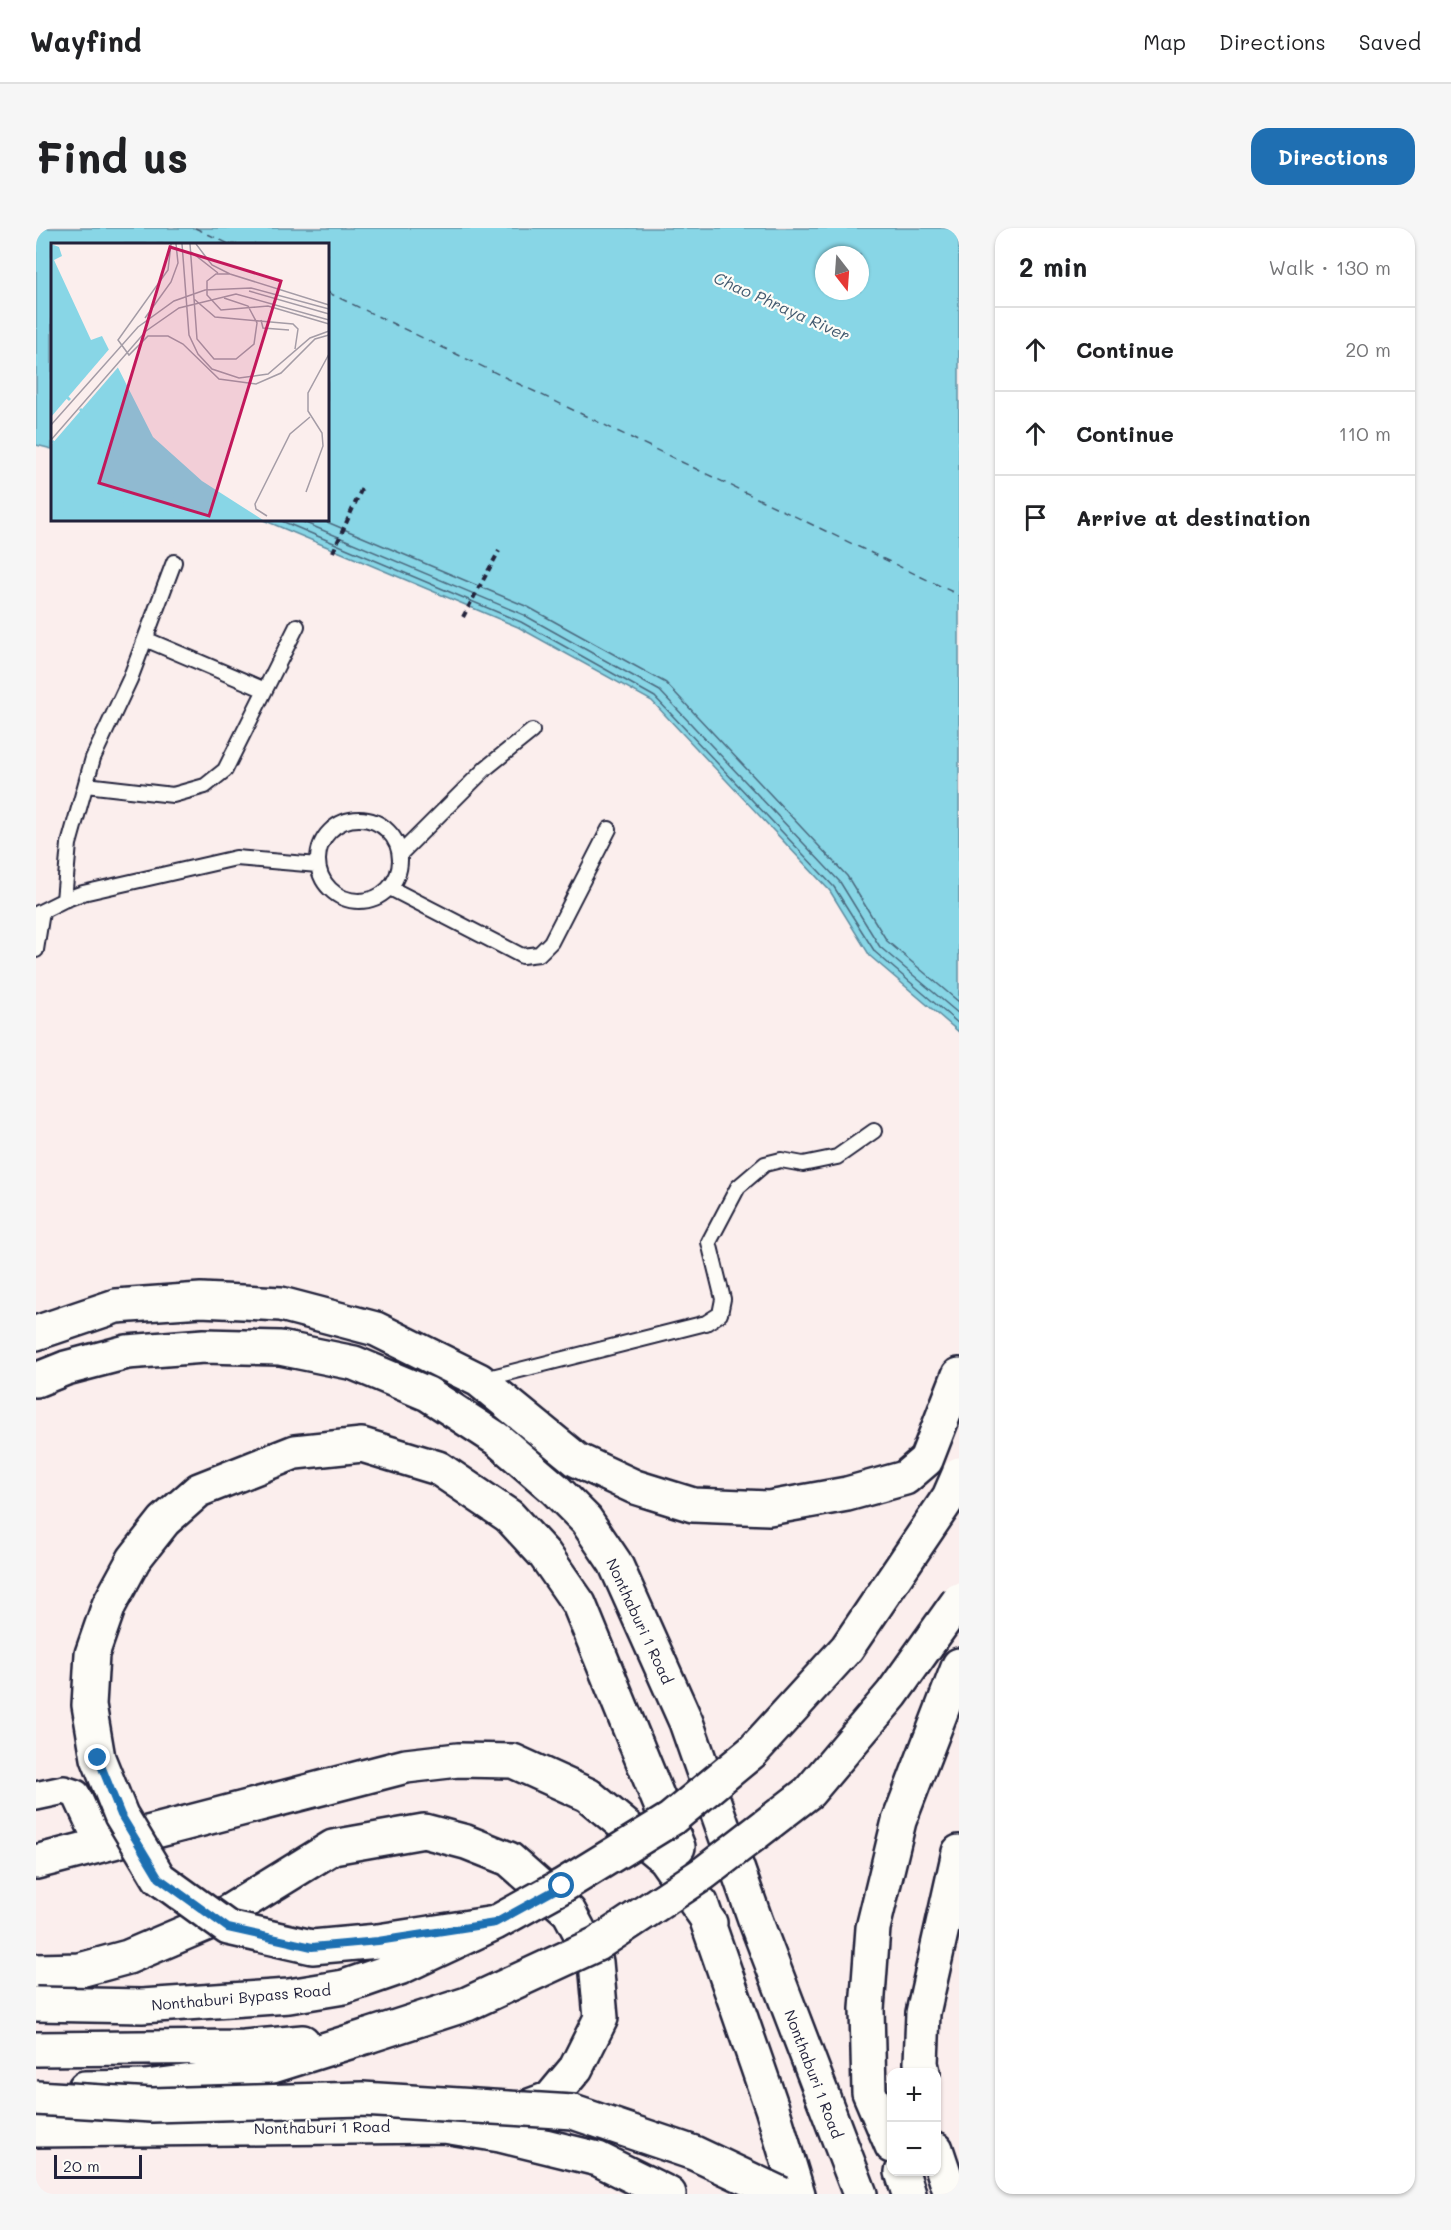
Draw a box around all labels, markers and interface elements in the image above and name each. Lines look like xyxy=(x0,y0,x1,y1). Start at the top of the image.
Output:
text: Wayfind xyxy=(30,23,141,59)
text: Map xyxy=(1143,28,1186,55)
text: Directions xyxy=(1219,28,1326,55)
text: Saved xyxy=(1359,28,1421,55)
button: Directions xyxy=(1251,128,1415,185)
text: Find us xyxy=(36,129,188,184)
inset map xyxy=(51,243,328,520)
north arrow xyxy=(815,246,869,300)
text: 2 min xyxy=(1019,250,1087,284)
text: Walk · 130 m xyxy=(1268,254,1391,280)
water label: Chao Phraya River xyxy=(711,267,853,345)
icon: ahead xyxy=(1019,333,1052,366)
text: Continue xyxy=(1076,335,1174,364)
text: 20 m xyxy=(1345,336,1391,362)
icon: ahead xyxy=(1019,417,1052,450)
text: Continue xyxy=(1076,419,1174,448)
text: 110 m xyxy=(1338,420,1391,446)
icon: arrive xyxy=(1019,501,1052,534)
text: Arrive at destination xyxy=(1076,503,1311,532)
street label: Nonthaburi 1 Road xyxy=(602,1555,678,1687)
route end xyxy=(84,1744,110,1770)
route start xyxy=(548,1872,574,1898)
street label: Nonthaburi Bypass Road xyxy=(151,1979,331,2015)
street label: Nonthaburi 1 Road xyxy=(780,2007,848,2141)
map controls xyxy=(887,2068,941,2176)
button: + xyxy=(887,2068,941,2122)
street label: Nonthaburi 1 Road xyxy=(254,2116,390,2138)
button: − xyxy=(887,2122,941,2176)
scale bar xyxy=(54,2152,142,2180)
text: 20 m xyxy=(63,2155,100,2176)

